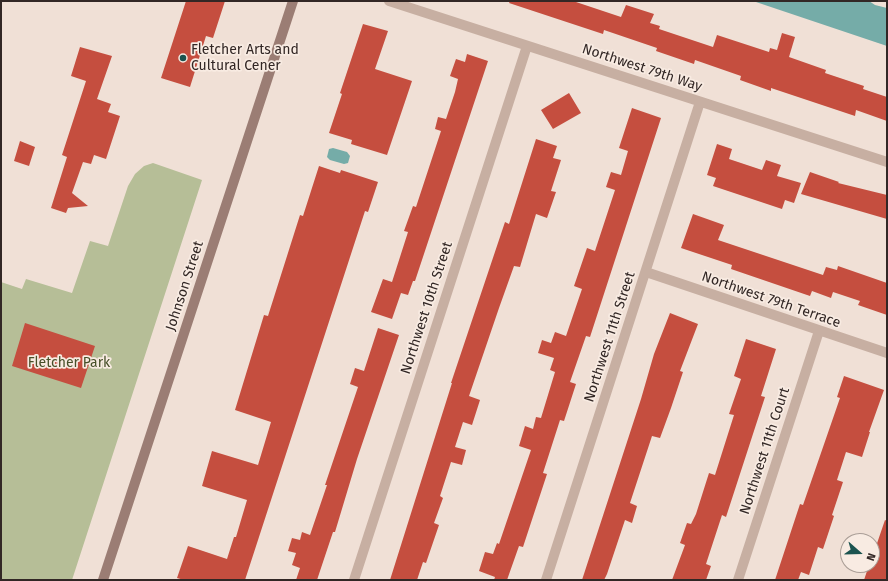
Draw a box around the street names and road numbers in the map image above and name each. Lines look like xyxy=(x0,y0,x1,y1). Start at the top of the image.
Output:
street label: Northwest 79th Way xyxy=(580,41,704,95)
street label: Johnson Street xyxy=(163,239,207,333)
street label: Northwest 10th Street xyxy=(398,240,456,376)
street label: Northwest 79th Terrace xyxy=(699,268,843,332)
street label: Northwest 11th Street xyxy=(581,270,639,404)
street label: Northwest 11th Court xyxy=(737,385,793,517)

